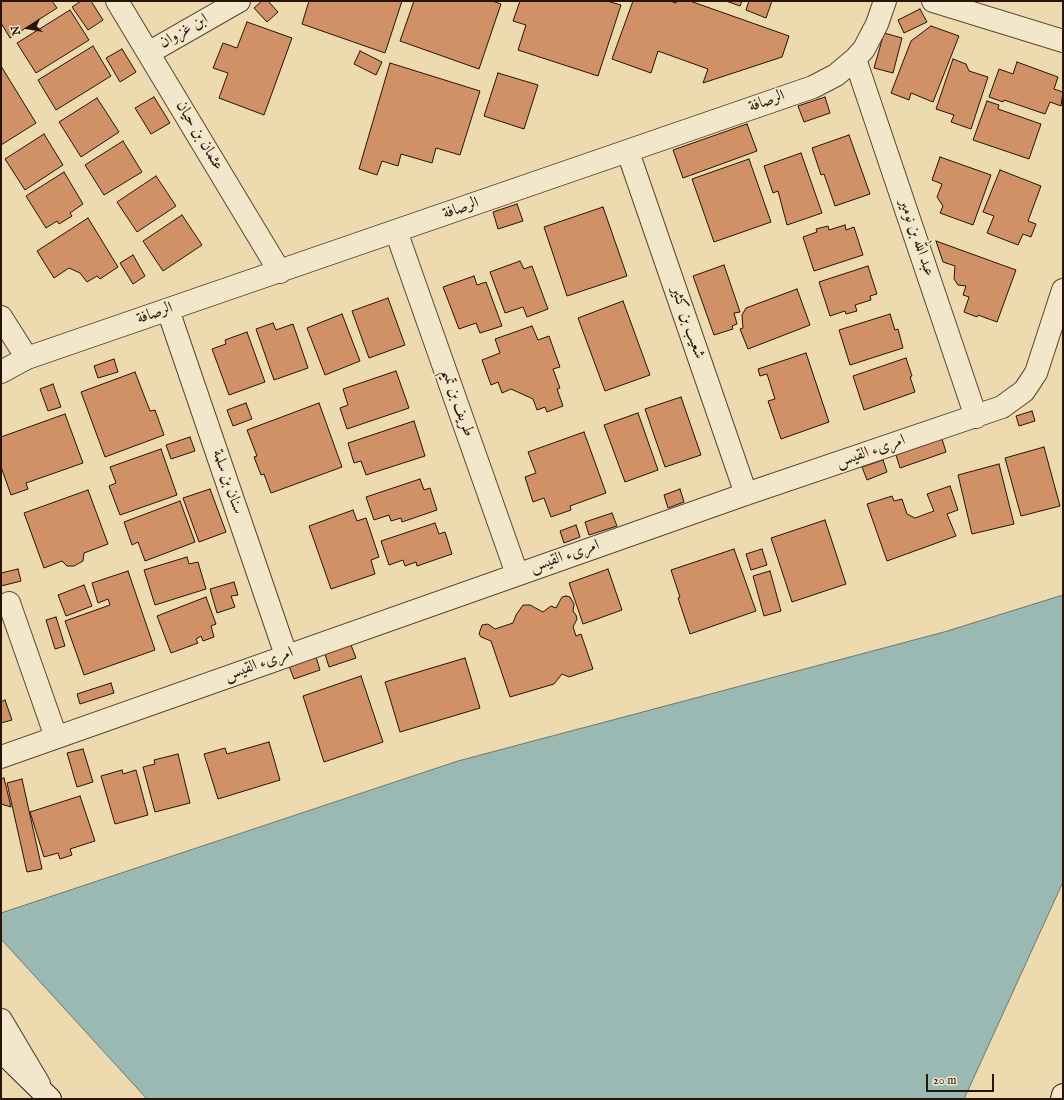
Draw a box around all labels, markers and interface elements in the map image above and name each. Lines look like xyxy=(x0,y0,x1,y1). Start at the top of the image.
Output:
north arrow xyxy=(8,8,48,48)
street label: ابن غزوان xyxy=(156,10,212,54)
text: N xyxy=(8,24,24,37)
street label: الرصافة xyxy=(746,87,788,117)
street label: عثمان بن حيان xyxy=(171,98,227,174)
street label: الرصافة xyxy=(440,194,482,224)
street label: عبد الله بن نومير xyxy=(894,197,938,279)
street label: شعيب بن كثير xyxy=(666,284,708,362)
street label: الرصافة xyxy=(134,299,176,329)
street label: طريف بن تميم xyxy=(436,367,478,439)
street label: امرىء القيس xyxy=(834,431,908,473)
street label: سنان بن سلمة xyxy=(207,447,247,517)
street label: امرىء القيس xyxy=(528,536,602,578)
street label: امرىء القيس xyxy=(222,644,296,686)
scale bar xyxy=(928,1066,996,1092)
text: 20 m xyxy=(933,1073,956,1088)

